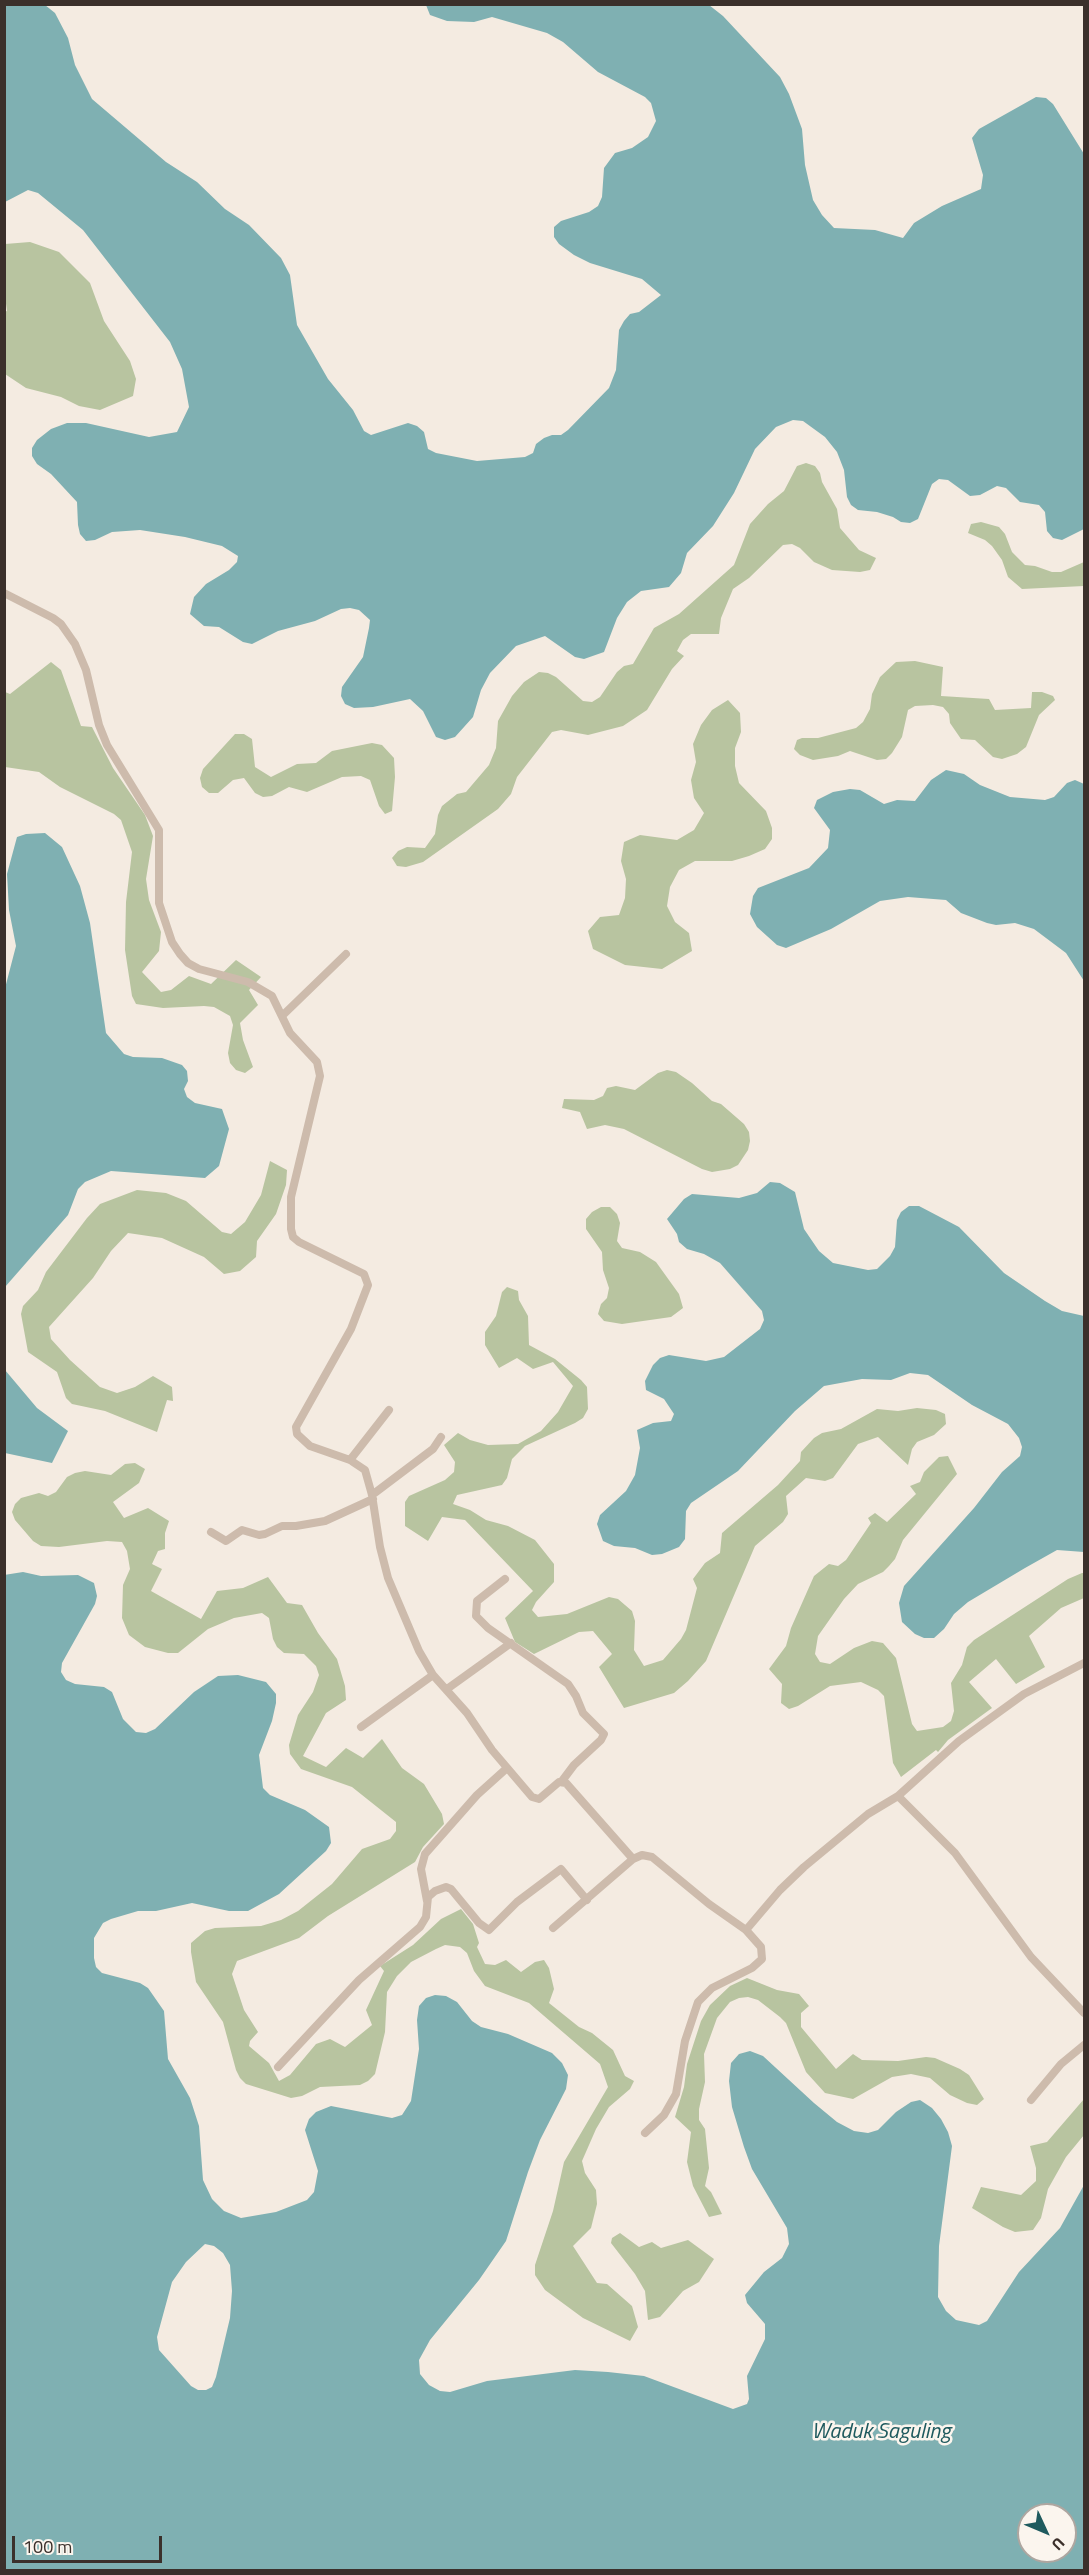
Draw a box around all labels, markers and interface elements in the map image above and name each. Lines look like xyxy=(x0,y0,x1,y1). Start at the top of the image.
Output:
water label: Waduk Saguling xyxy=(811,2420,951,2446)
north arrow xyxy=(1017,2503,1077,2563)
scale bar xyxy=(15,2524,165,2562)
text: U xyxy=(1046,2532,1071,2556)
text: 100 m xyxy=(23,2533,72,2560)

